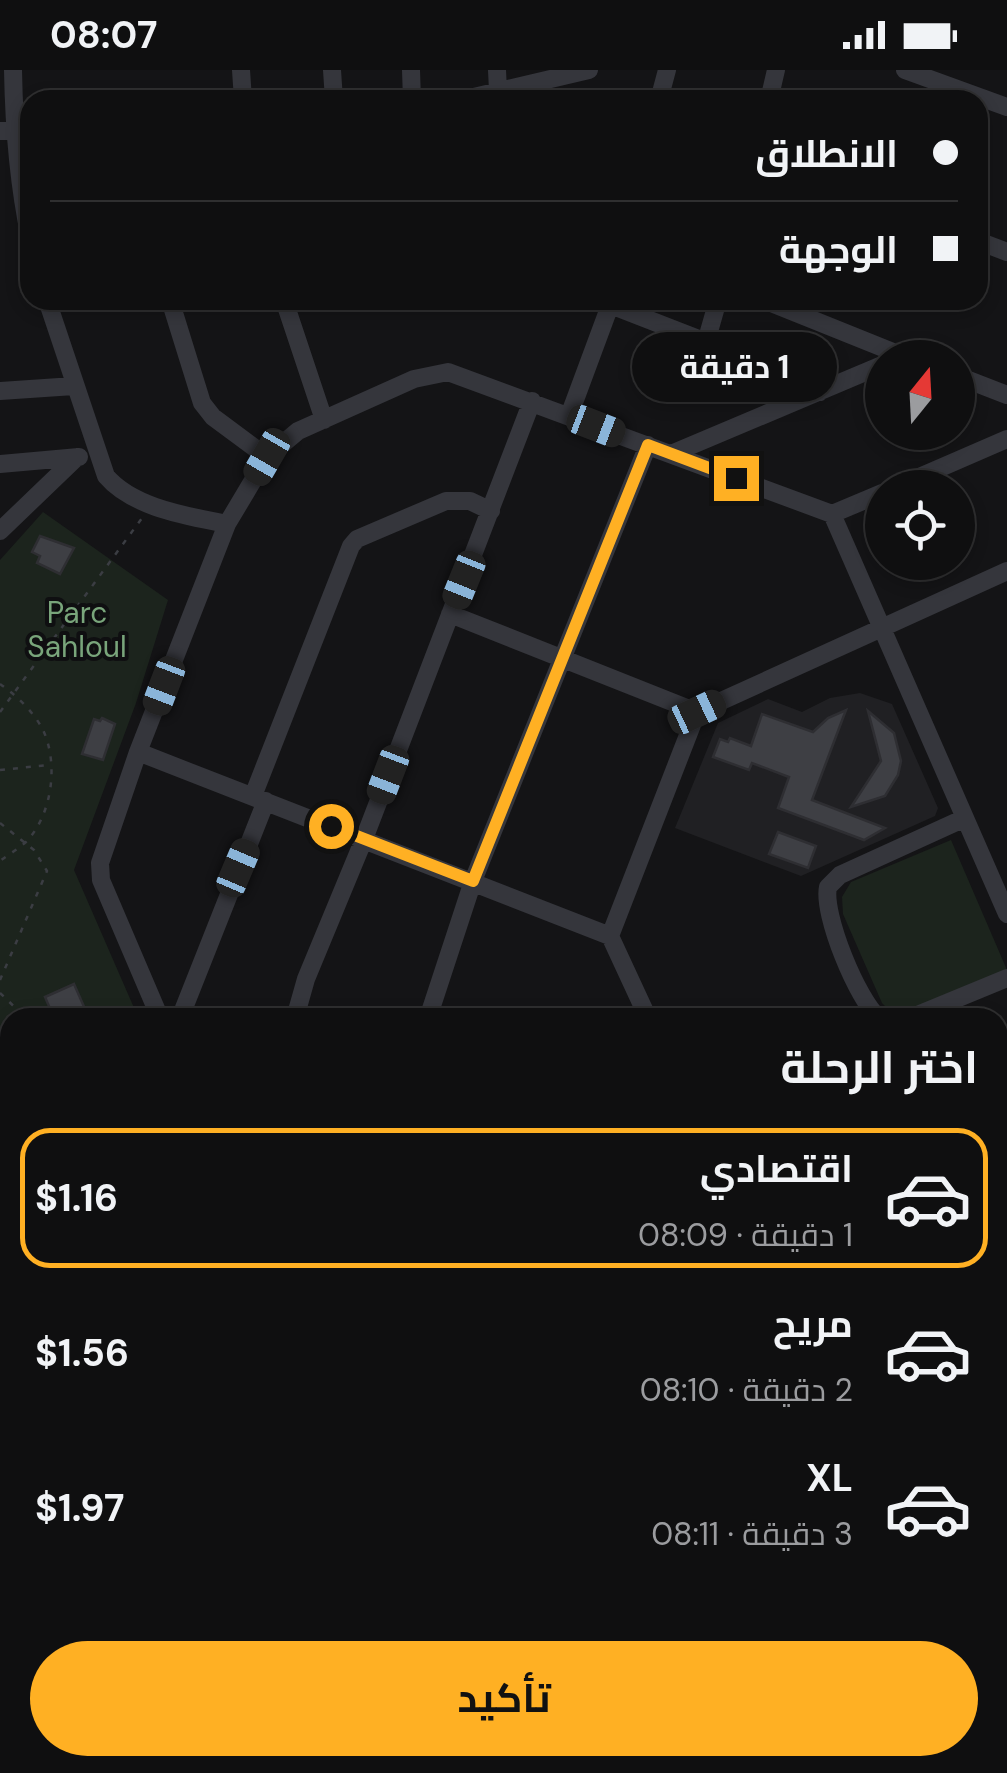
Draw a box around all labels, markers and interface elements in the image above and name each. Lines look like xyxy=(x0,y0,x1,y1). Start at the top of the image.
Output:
text: 08:07 xyxy=(50,10,157,60)
text: الانطلاق xyxy=(755,129,898,179)
text: الوجهة xyxy=(779,225,898,275)
callout: 1 دقيقة xyxy=(634,333,838,403)
north arrow xyxy=(865,340,975,450)
map controls xyxy=(865,340,975,580)
text: 1 دقيقة xyxy=(680,346,789,388)
car xyxy=(563,401,629,451)
car xyxy=(239,424,295,490)
route end xyxy=(714,456,759,501)
button: locate xyxy=(865,470,975,580)
car xyxy=(439,547,489,613)
park label: Parc Sahloul xyxy=(27,593,127,666)
car xyxy=(139,653,189,719)
car xyxy=(663,686,731,738)
car xyxy=(363,742,413,808)
route start xyxy=(309,804,354,849)
car xyxy=(212,835,264,901)
text: اختر الرحلة xyxy=(780,1038,978,1097)
text: اقتصادي xyxy=(700,1144,853,1194)
icon: car xyxy=(883,1153,973,1243)
text: $1.16 xyxy=(35,1173,118,1223)
text: 1 دقيقة · 08:09 xyxy=(638,1214,853,1256)
text: مريح xyxy=(773,1299,853,1349)
icon: car xyxy=(883,1308,973,1398)
text: $1.56 xyxy=(35,1328,129,1378)
text: 2 دقيقة · 08:10 xyxy=(640,1369,853,1411)
text: XL xyxy=(806,1453,853,1503)
icon: car xyxy=(883,1463,973,1553)
text: $1.97 xyxy=(35,1483,124,1533)
text: 3 دقيقة · 08:11 xyxy=(651,1513,853,1555)
button: تأكيد xyxy=(30,1641,978,1756)

